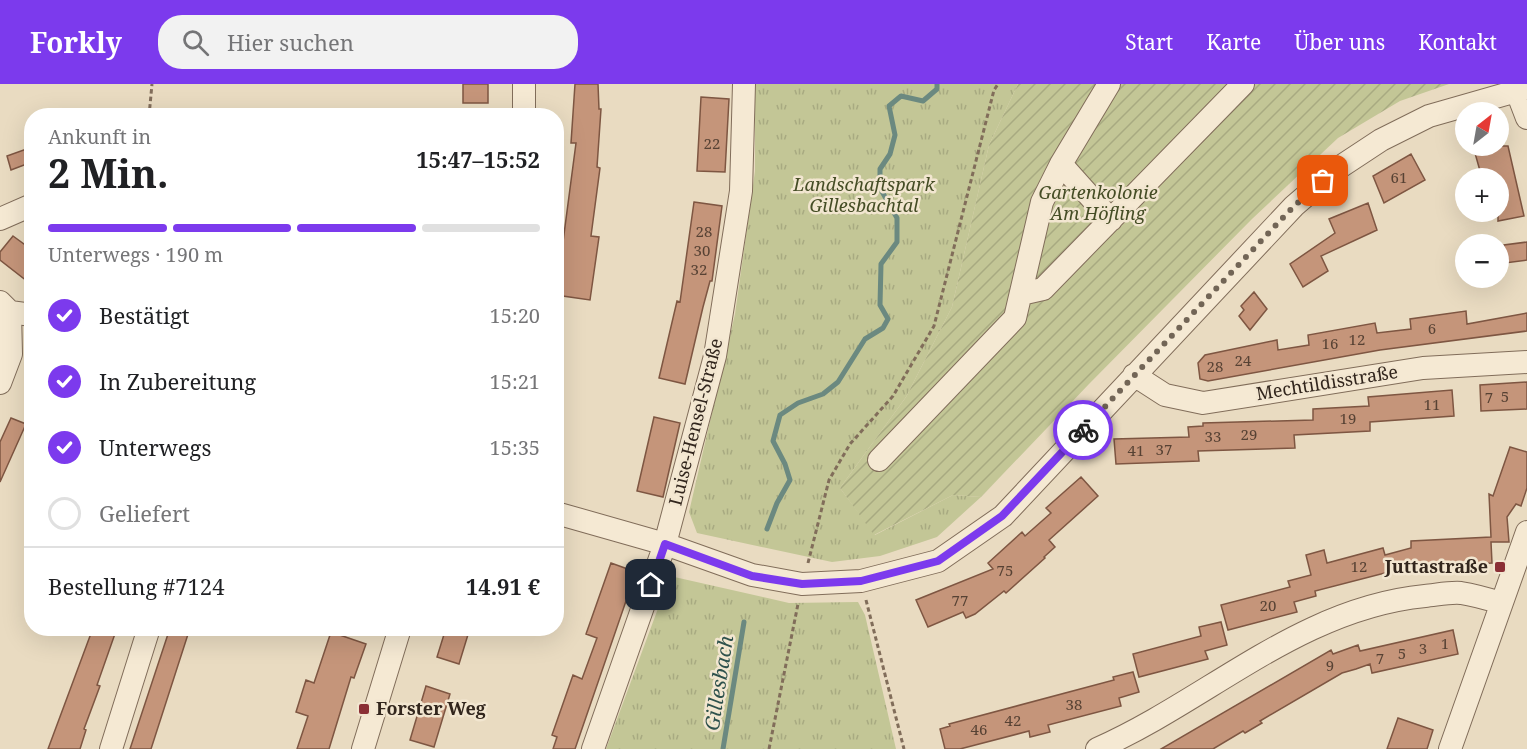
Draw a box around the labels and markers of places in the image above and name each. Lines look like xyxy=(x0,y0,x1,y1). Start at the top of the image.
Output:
pin xyxy=(1297,155,1348,206)
place label: Juttastraße xyxy=(1384,554,1488,578)
pin xyxy=(625,559,676,610)
marker: Juttastraße xyxy=(1493,560,1507,574)
place label: Forster Weg xyxy=(376,696,487,720)
marker: Forster Weg xyxy=(357,702,371,716)

